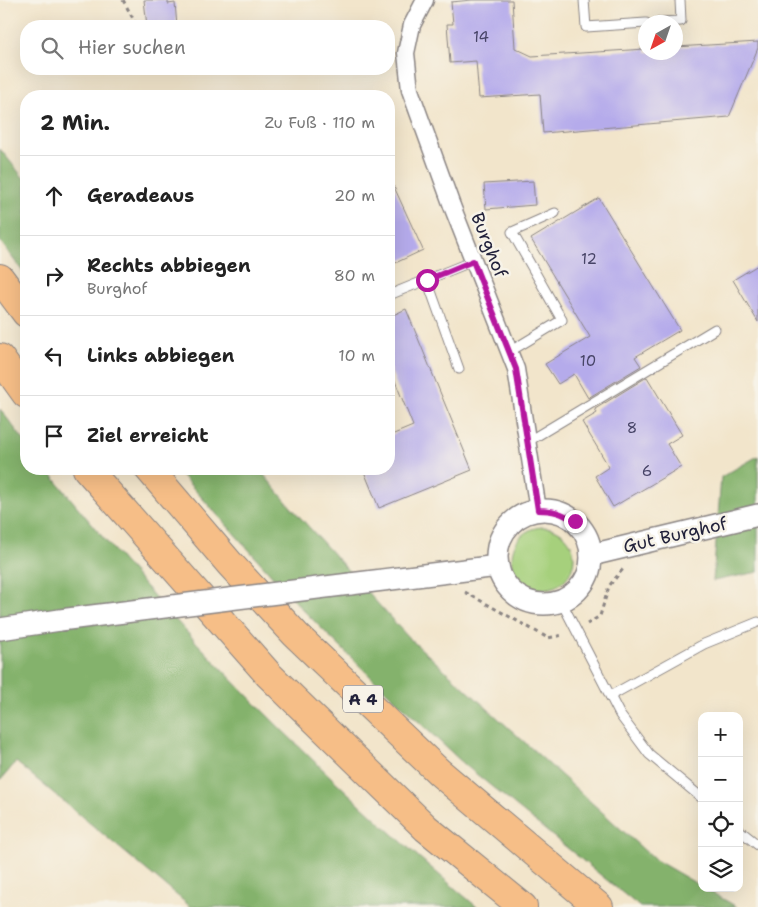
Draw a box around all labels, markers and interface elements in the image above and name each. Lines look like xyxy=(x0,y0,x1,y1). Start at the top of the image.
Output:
north arrow xyxy=(638,15,683,60)
search box xyxy=(20,20,395,75)
house number: 14 xyxy=(473,27,489,47)
icon: search xyxy=(38,34,66,62)
text: Hier suchen xyxy=(78,35,186,60)
text: 2 Min. xyxy=(40,109,110,137)
text: Zu Fuß · 110 m xyxy=(264,112,375,133)
icon: ahead xyxy=(40,182,68,210)
text: Geradeaus xyxy=(87,183,194,208)
text: 20 m xyxy=(334,185,375,206)
street label: Burghof xyxy=(465,209,513,281)
house number: 12 xyxy=(581,249,597,269)
text: Rechts abbiegen xyxy=(87,253,251,278)
icon: right xyxy=(40,262,68,290)
text: 80 m xyxy=(334,265,375,286)
route start xyxy=(416,269,439,292)
text: Burghof xyxy=(87,278,147,299)
icon: left xyxy=(40,342,68,370)
text: Links abbiegen xyxy=(87,343,234,368)
text: 10 m xyxy=(338,345,375,366)
house number: 10 xyxy=(580,351,596,371)
house number: 8 xyxy=(627,418,637,438)
icon: arrive xyxy=(40,422,68,450)
text: Ziel erreicht xyxy=(87,423,208,448)
house number: 6 xyxy=(642,461,652,481)
route end xyxy=(564,510,587,533)
street label: Gut Burghof xyxy=(621,511,730,559)
road number: A 4 xyxy=(343,686,383,712)
map controls xyxy=(698,712,743,892)
button: + xyxy=(698,712,743,757)
button: − xyxy=(698,757,743,802)
button: locate xyxy=(698,802,743,847)
button: layers xyxy=(698,847,743,892)

